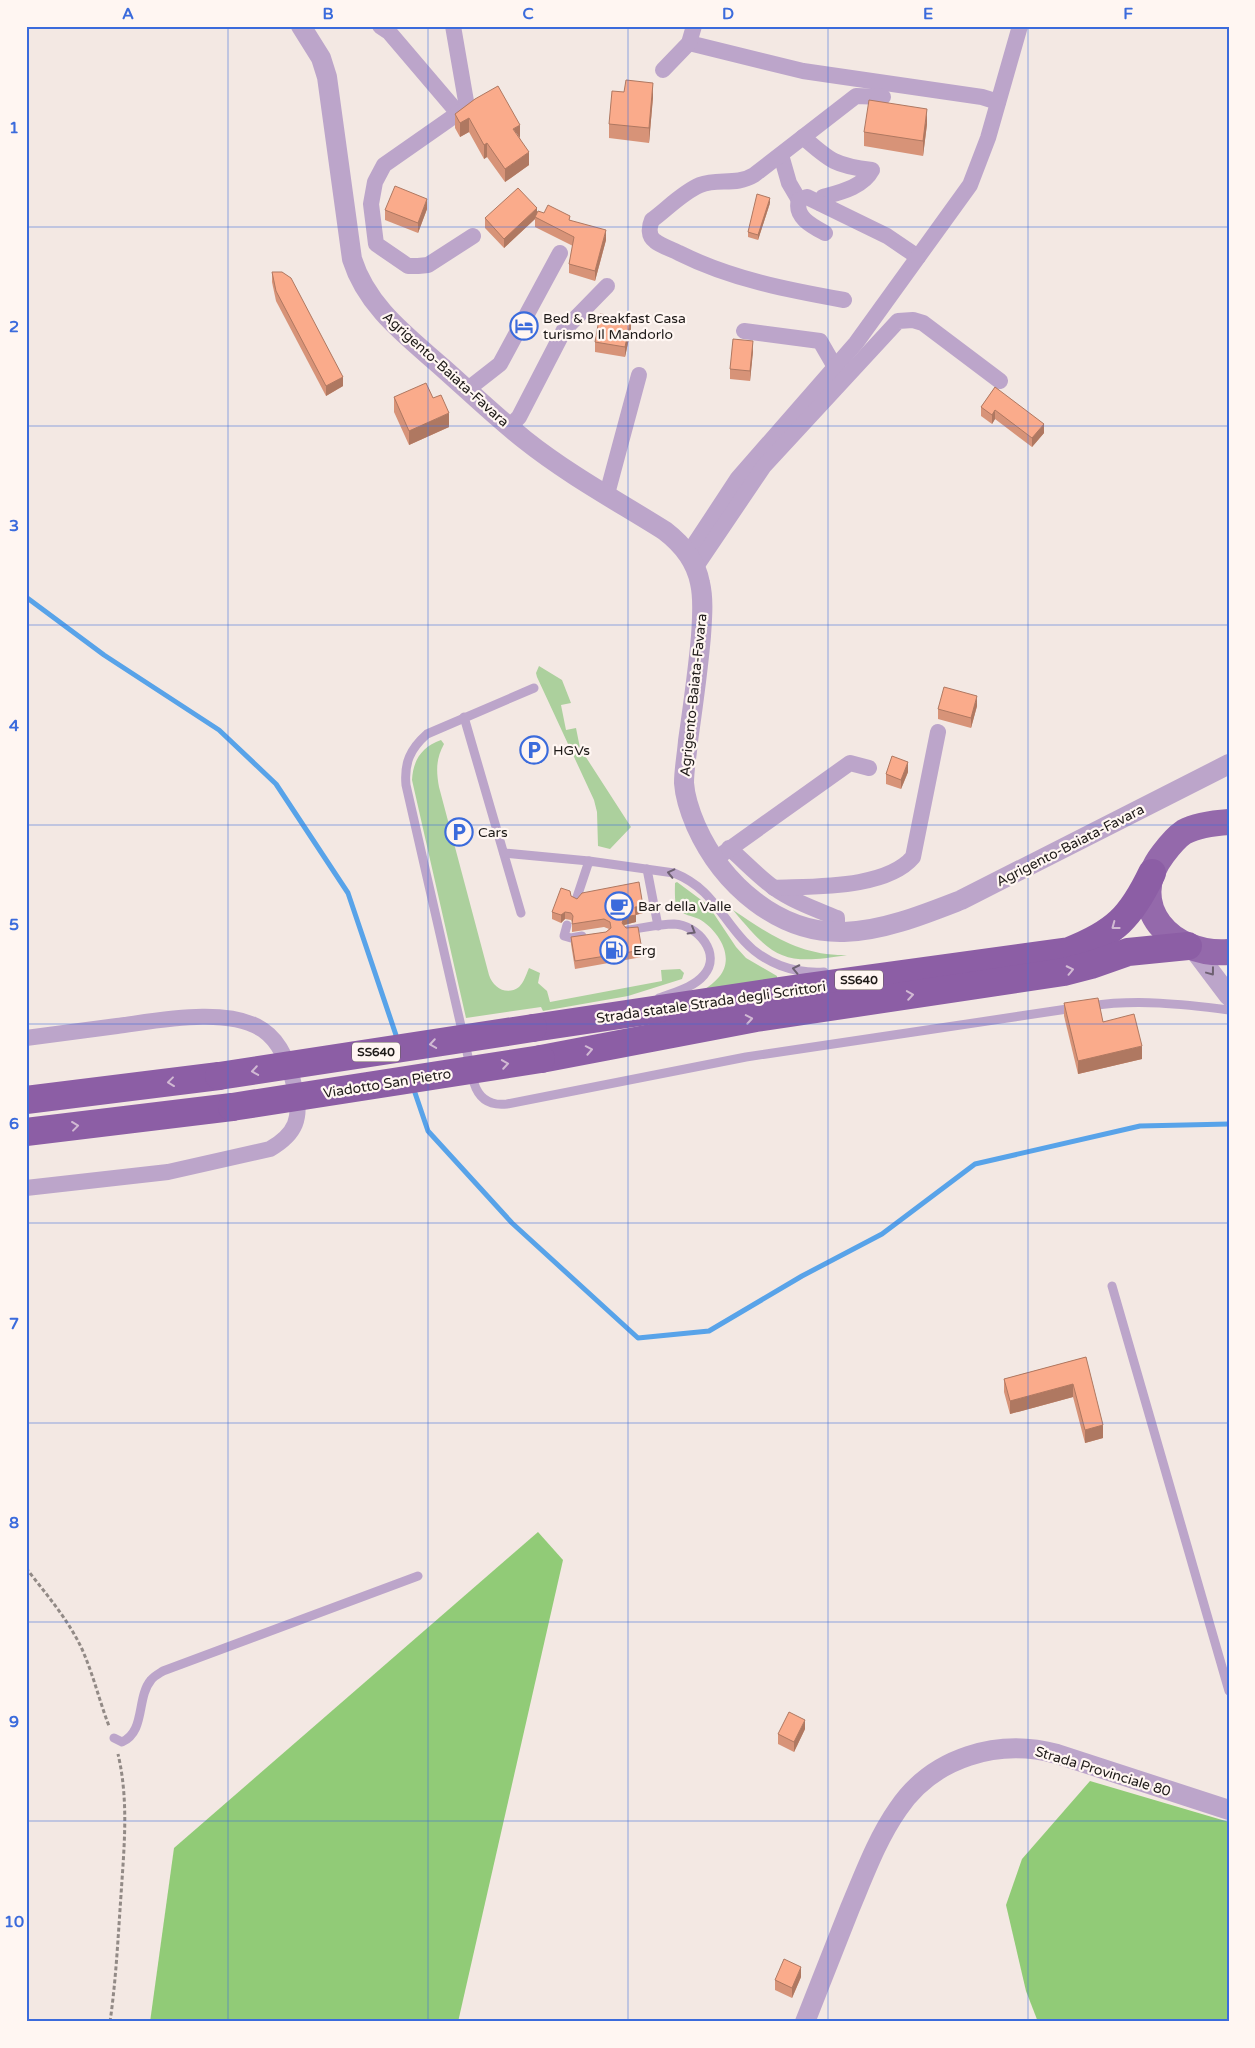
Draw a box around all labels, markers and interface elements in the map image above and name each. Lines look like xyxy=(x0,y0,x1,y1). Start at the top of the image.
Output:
text: A xyxy=(122,4,134,24)
text: B xyxy=(322,4,334,24)
text: C xyxy=(522,4,534,24)
text: D xyxy=(722,4,734,24)
text: E xyxy=(923,4,933,24)
text: F xyxy=(1123,4,1133,24)
text: 1 xyxy=(9,118,19,138)
street label: Agrigento-Baiata-Favara xyxy=(379,308,512,431)
place label: Bed & Breakfast Casa turismo Il Mandorlo xyxy=(543,310,686,343)
hotel icon: Bed & Breakfast Casa turismo Il Mandorlo xyxy=(509,311,539,341)
text: 2 xyxy=(9,317,19,337)
text: 3 xyxy=(9,516,19,536)
street label: Agrigento-Baiata-Favara xyxy=(676,613,711,777)
text: 4 xyxy=(9,716,19,736)
parking icon: HGVs xyxy=(519,735,549,765)
place label: HGVs xyxy=(553,742,590,759)
street label: Agrigento-Baiata-Favara xyxy=(993,801,1147,890)
parking icon: Cars xyxy=(444,817,474,847)
place label: Cars xyxy=(478,824,508,841)
one-way arrow xyxy=(667,868,676,879)
cafe icon: Bar della Valle xyxy=(604,891,634,921)
place label: Bar della Valle xyxy=(638,898,732,915)
text: 5 xyxy=(9,915,19,935)
one-way arrow xyxy=(1112,921,1121,929)
one-way arrow xyxy=(687,924,696,934)
fuel station icon: Erg xyxy=(599,935,629,965)
place label: Erg xyxy=(633,942,656,959)
one-way arrow xyxy=(791,965,800,975)
one-way arrow xyxy=(1066,965,1075,976)
one-way arrow xyxy=(1205,966,1213,975)
road number: SS640 xyxy=(835,970,883,990)
street label: Strada statale Strada degli Scrittori xyxy=(595,978,827,1027)
one-way arrow xyxy=(906,990,914,1001)
one-way arrow xyxy=(745,1015,753,1025)
one-way arrow xyxy=(428,1038,437,1048)
road number: SS640 xyxy=(352,1042,400,1062)
one-way arrow xyxy=(585,1045,594,1055)
one-way arrow xyxy=(501,1060,509,1070)
one-way arrow xyxy=(250,1065,258,1076)
street label: Viadotto San Pietro xyxy=(322,1065,452,1102)
one-way arrow xyxy=(167,1077,175,1087)
text: 6 xyxy=(9,1114,19,1134)
one-way arrow xyxy=(71,1121,79,1132)
text: 7 xyxy=(9,1314,19,1334)
text: 8 xyxy=(9,1513,19,1533)
text: 9 xyxy=(9,1712,19,1732)
street label: Strada Provinciale 80 xyxy=(1033,1743,1173,1800)
text: 10 xyxy=(4,1912,24,1932)

